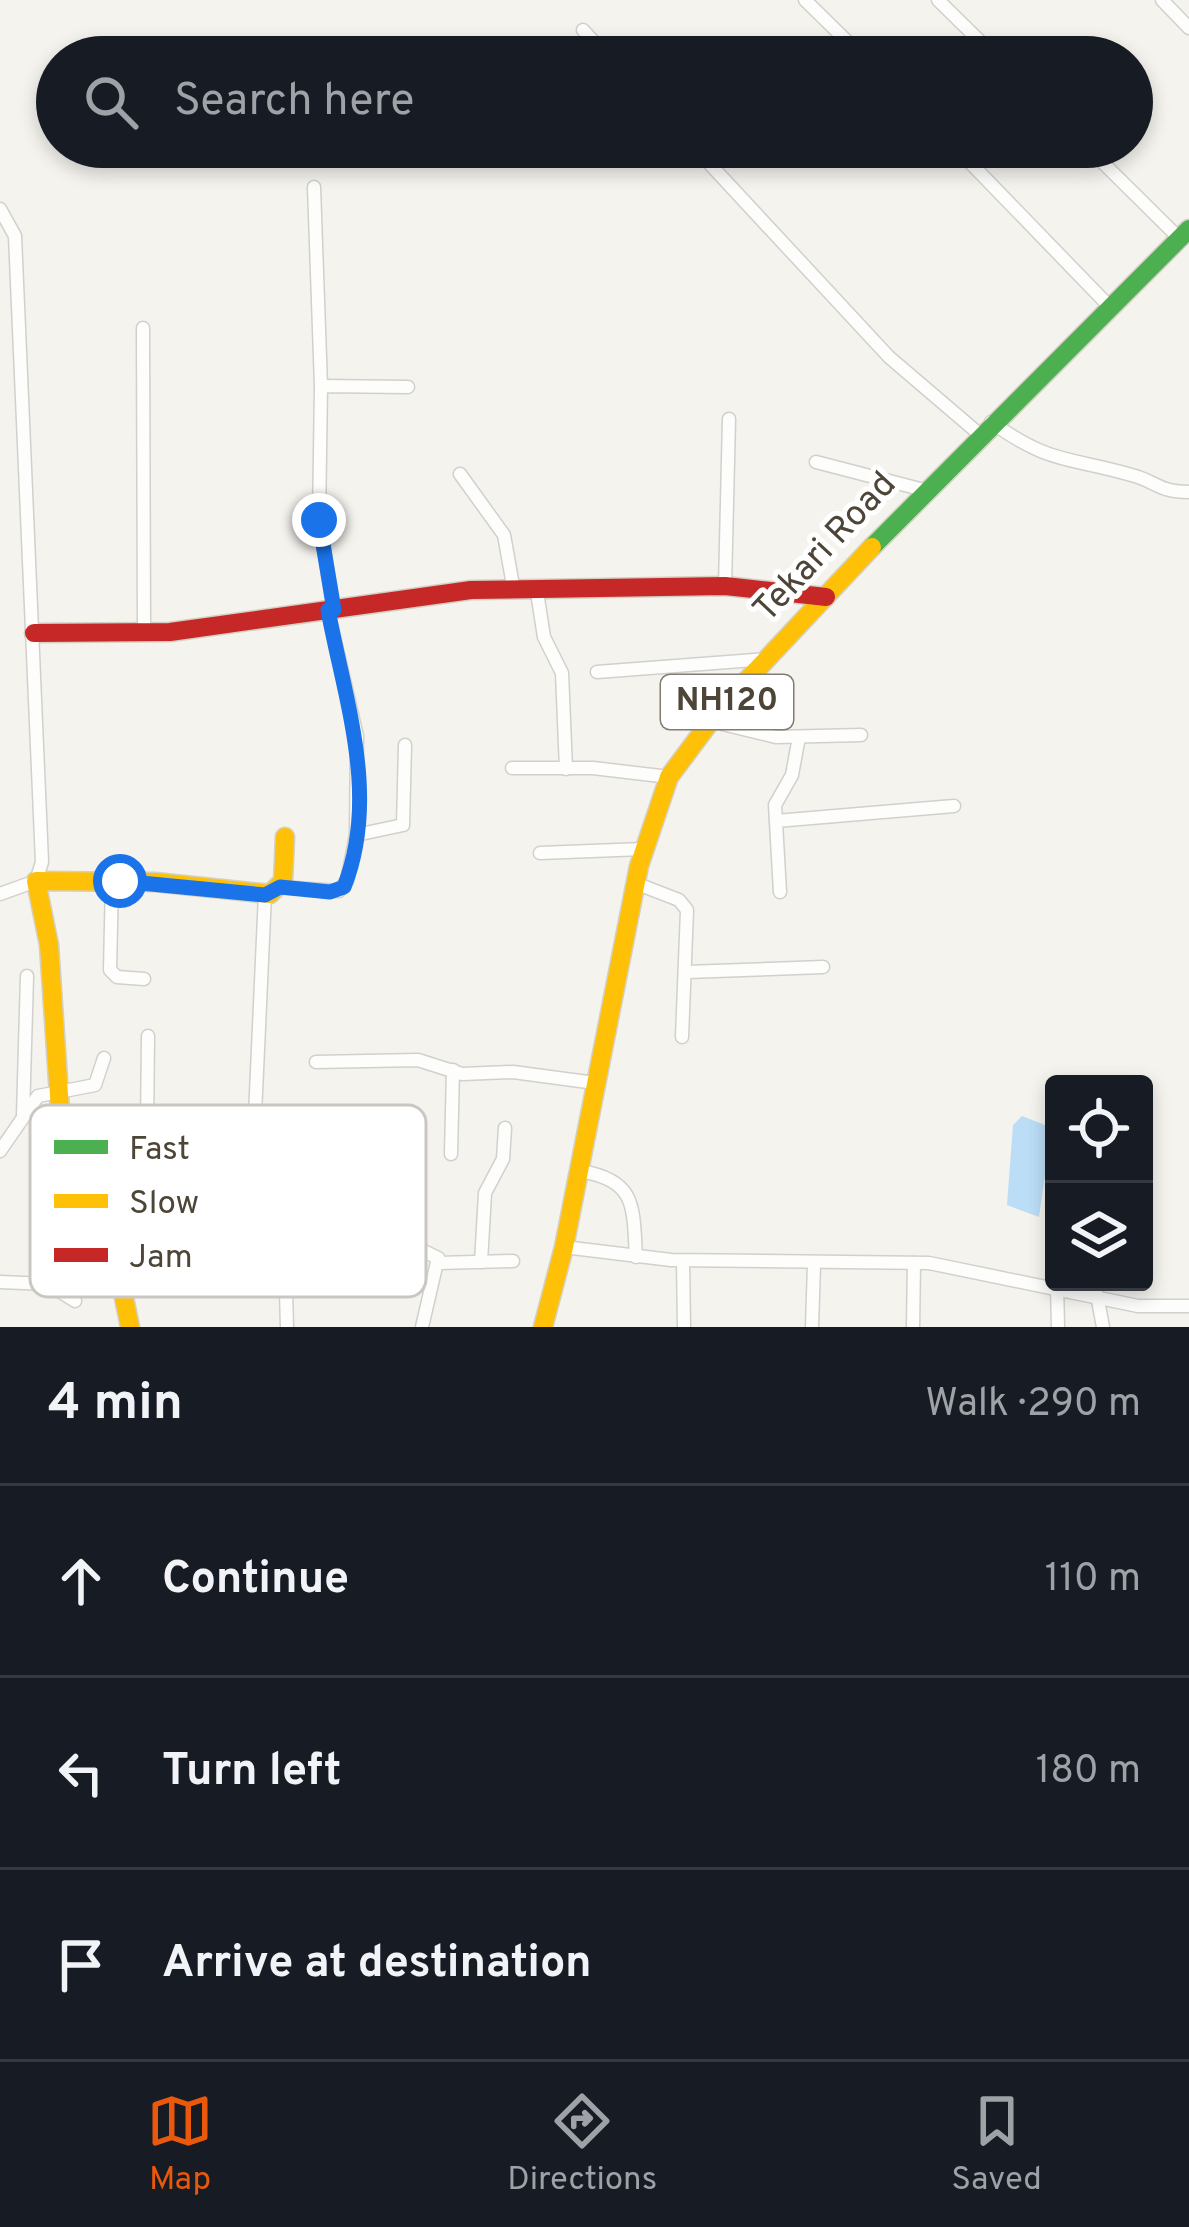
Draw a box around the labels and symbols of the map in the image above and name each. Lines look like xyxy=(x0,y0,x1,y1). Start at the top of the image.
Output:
street label: Tekari Road xyxy=(745,463,907,633)
route end xyxy=(292,493,346,547)
road number: NH120 xyxy=(661,675,793,729)
route start xyxy=(93,854,147,908)
legend xyxy=(30,1105,426,1297)
text: Fast xyxy=(129,1130,190,1172)
text: Slow xyxy=(129,1184,199,1226)
text: Jam xyxy=(129,1238,193,1280)

